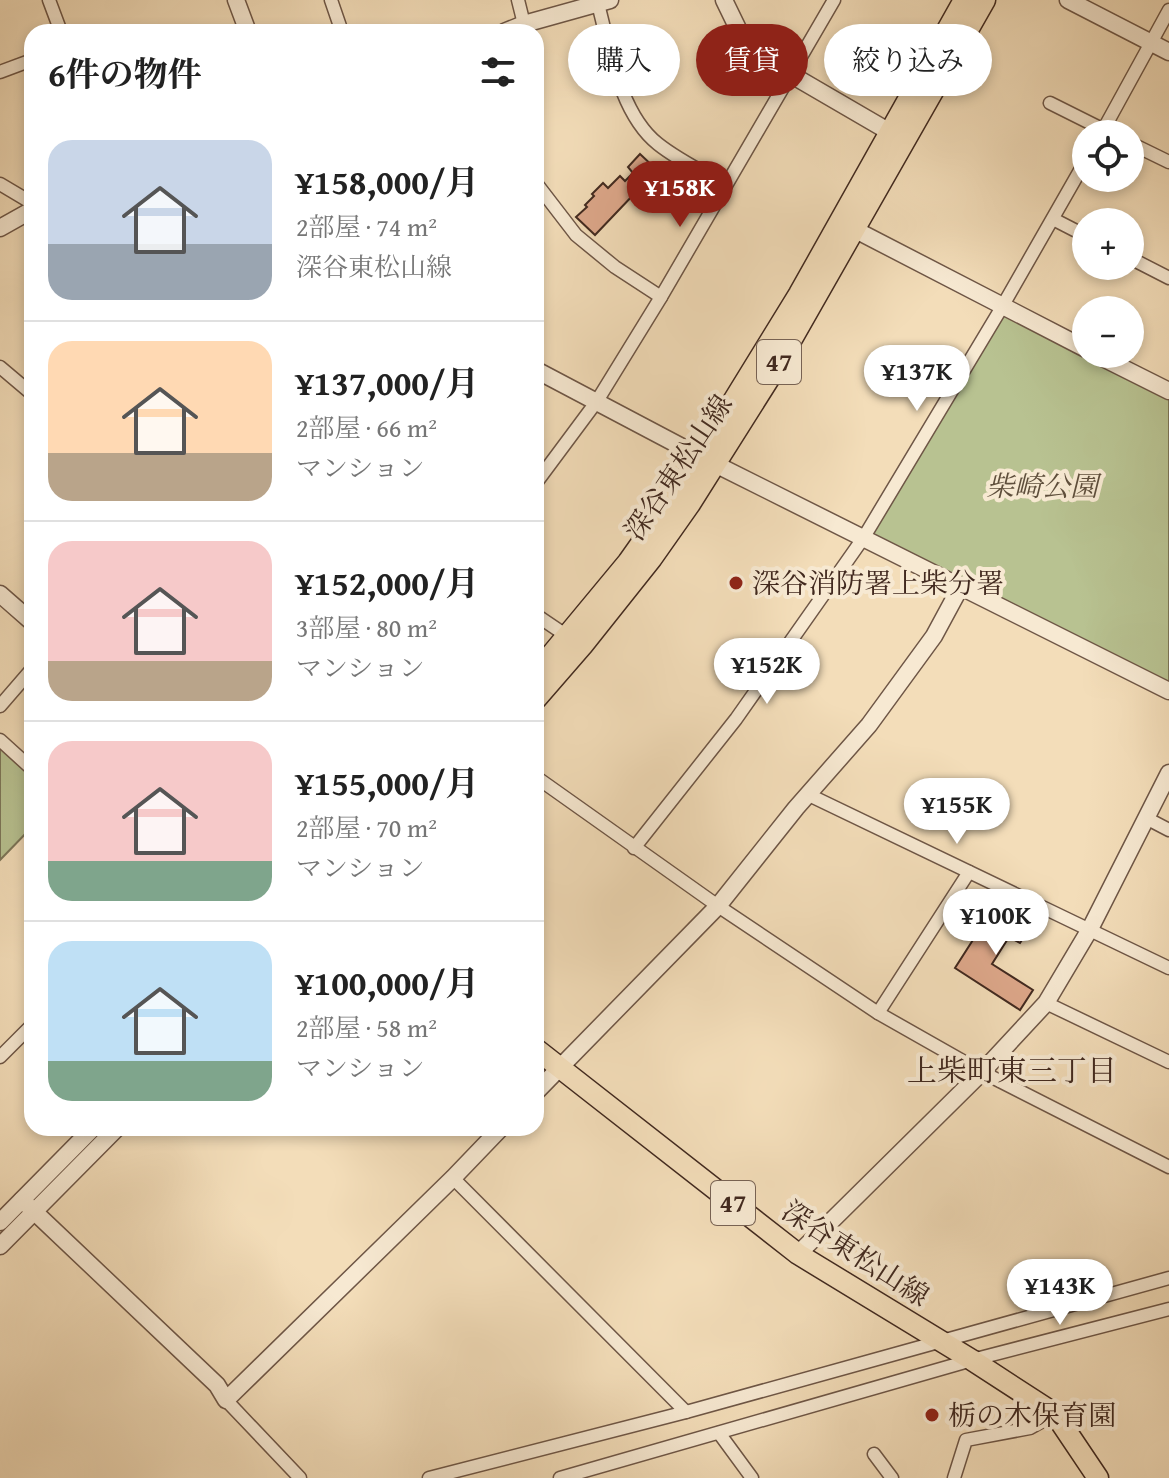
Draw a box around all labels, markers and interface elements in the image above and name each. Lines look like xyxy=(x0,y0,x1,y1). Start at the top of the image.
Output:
chip: 購入 xyxy=(568,24,680,96)
chip: 賃貸 xyxy=(696,24,808,96)
chip: 絞り込み xyxy=(824,24,992,96)
text: 6件の物件 xyxy=(48,49,202,98)
icon: filters xyxy=(476,50,520,94)
map controls xyxy=(1072,120,1144,368)
button: locate xyxy=(1072,120,1144,192)
text: ¥158,000/月 xyxy=(296,157,479,206)
pin: ¥158K xyxy=(624,161,736,229)
text: ¥158K xyxy=(645,167,715,206)
icon: home xyxy=(112,172,208,268)
text: 2部屋 · 74 m² xyxy=(296,207,437,246)
button: + xyxy=(1072,208,1144,280)
text: 深谷東松山線 xyxy=(296,247,452,286)
button: − xyxy=(1072,296,1144,368)
road number: 47 xyxy=(757,340,801,384)
pin: ¥137K xyxy=(861,345,973,413)
text: ¥137K xyxy=(882,351,952,390)
text: ¥137,000/月 xyxy=(296,358,479,407)
icon: home xyxy=(112,373,208,469)
street label: 深谷東松山線 xyxy=(614,386,742,548)
text: 2部屋 · 66 m² xyxy=(296,408,437,447)
text: マンション xyxy=(296,448,425,487)
park label: 柴崎公園 xyxy=(986,465,1102,506)
text: ¥152,000/月 xyxy=(296,558,479,607)
place label: 深谷消防署上柴分署 xyxy=(752,562,1004,603)
icon: home xyxy=(112,573,208,669)
marker: 深谷消防署上柴分署 xyxy=(727,574,745,592)
text: 3部屋 · 80 m² xyxy=(296,608,437,647)
pin: ¥152K xyxy=(711,638,823,706)
text: ¥152K xyxy=(732,644,802,683)
text: マンション xyxy=(296,648,425,687)
text: ¥155,000/月 xyxy=(296,758,479,807)
icon: home xyxy=(112,773,208,869)
pin: ¥155K xyxy=(901,778,1013,846)
text: ¥155K xyxy=(922,784,992,823)
text: 2部屋 · 70 m² xyxy=(296,808,437,847)
text: マンション xyxy=(296,848,425,887)
pin: ¥100K xyxy=(940,889,1052,957)
text: ¥100K xyxy=(961,895,1031,934)
text: ¥100,000/月 xyxy=(296,958,479,1007)
icon: home xyxy=(112,973,208,1069)
text: 2部屋 · 58 m² xyxy=(296,1008,437,1047)
text: マンション xyxy=(296,1048,425,1087)
district label: 上柴町東三丁目 xyxy=(907,1048,1117,1092)
road number: 47 xyxy=(711,1181,755,1225)
street label: 深谷東松山線 xyxy=(775,1190,938,1316)
pin: ¥143K xyxy=(1004,1259,1116,1327)
text: ¥143K xyxy=(1025,1265,1095,1304)
place label: 栃の木保育園 xyxy=(948,1394,1116,1435)
marker: 栃の木保育園 xyxy=(923,1406,941,1424)

